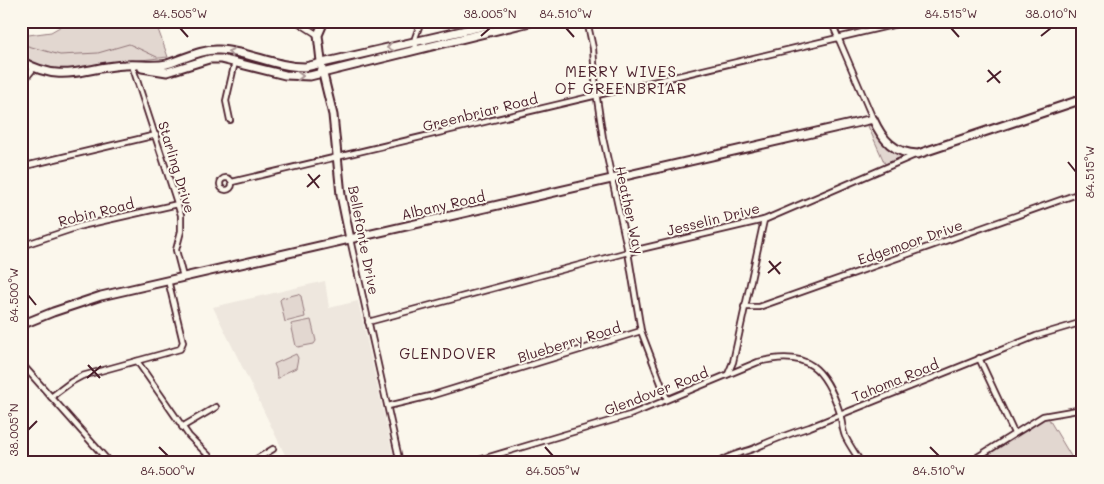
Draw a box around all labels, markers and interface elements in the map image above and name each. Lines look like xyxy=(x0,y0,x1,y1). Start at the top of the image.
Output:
text: 84.505°W xyxy=(153,5,207,21)
text: 38.005°N xyxy=(463,5,517,21)
text: 84.510°W xyxy=(540,5,592,21)
text: 84.515°W xyxy=(925,5,977,21)
text: 38.010°N xyxy=(1025,5,1077,21)
one-way arrow xyxy=(385,41,394,52)
one-way arrow xyxy=(227,47,236,58)
district label: MERRY WIVES OF GREENBRIAR xyxy=(555,61,687,98)
one-way arrow xyxy=(296,71,304,81)
street label: Greenbriar Road xyxy=(421,89,540,135)
street label: Starling Drive xyxy=(154,119,200,215)
text: 84.515°W xyxy=(1081,146,1097,198)
street label: Heather Way xyxy=(611,164,649,256)
street label: Bellefonte Drive xyxy=(344,184,384,296)
street label: Albany Road xyxy=(399,186,487,224)
street label: Robin Road xyxy=(56,193,136,231)
street label: Jesselin Drive xyxy=(664,198,762,240)
street label: Edgemoor Drive xyxy=(855,215,965,269)
text: 84.500°W xyxy=(5,268,21,322)
street label: Blueberry Road xyxy=(515,317,623,367)
district label: GLENDOVER xyxy=(399,343,497,363)
street label: Tahoma Road xyxy=(849,354,941,406)
street label: Glendover Road xyxy=(601,362,711,420)
text: 38.005°N xyxy=(5,403,21,457)
text: 84.500°W xyxy=(141,462,195,478)
text: 84.505°W xyxy=(526,462,580,478)
text: 84.510°W xyxy=(913,462,965,478)

